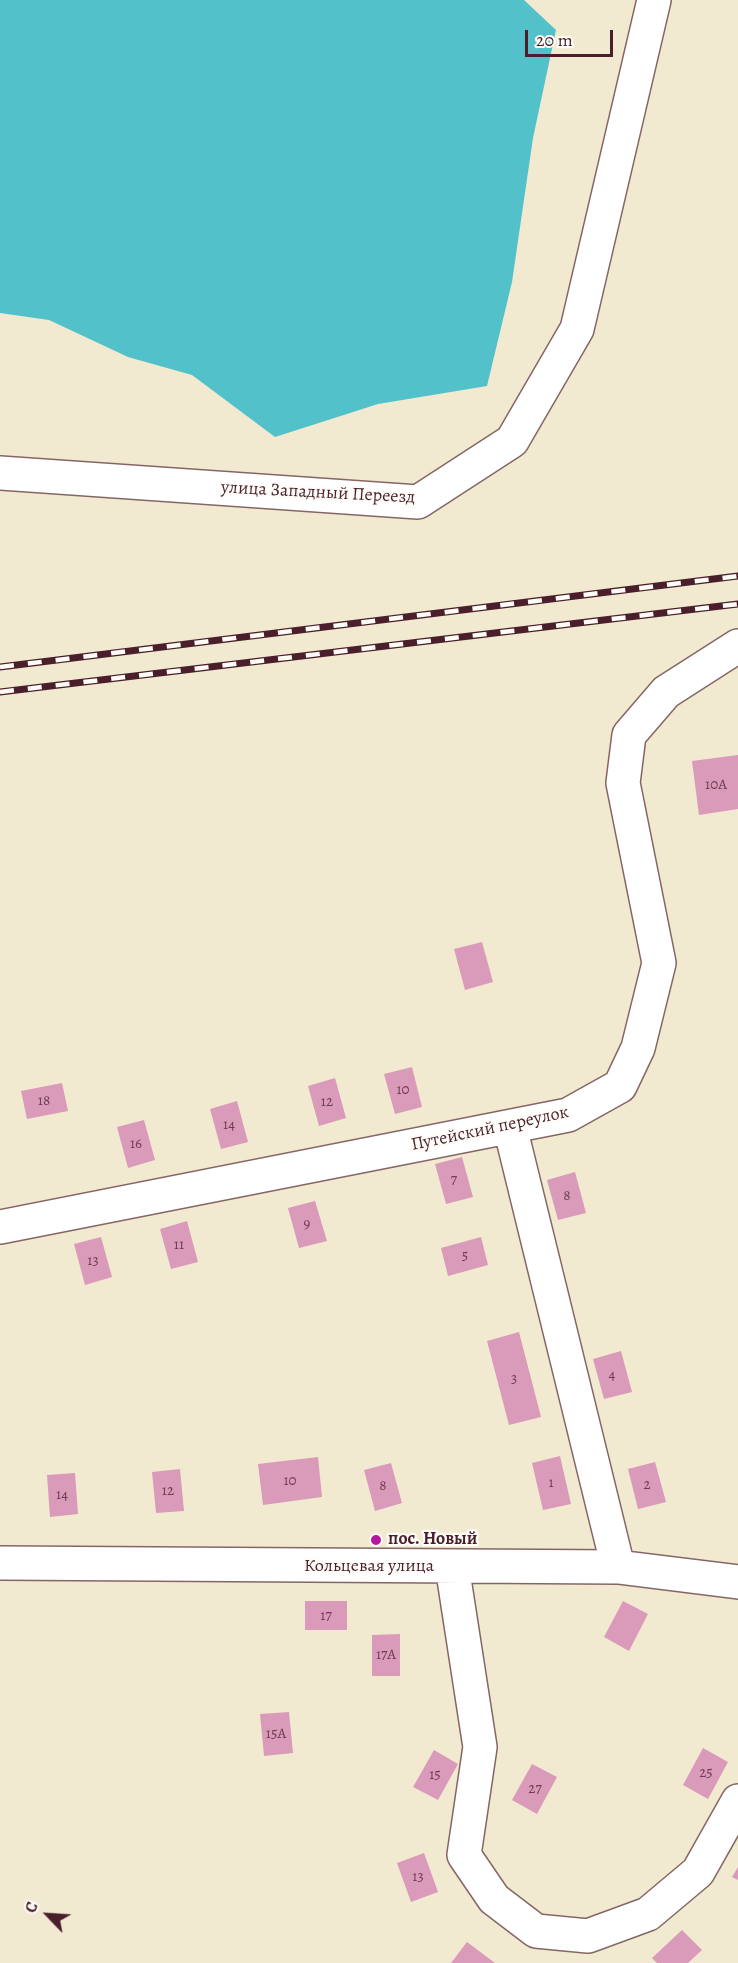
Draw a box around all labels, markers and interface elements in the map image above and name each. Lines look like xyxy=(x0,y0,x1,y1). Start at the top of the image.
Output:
scale bar xyxy=(528,18,616,56)
text: 20 m xyxy=(536,28,573,52)
street label: улица Западный Переезд xyxy=(220,477,416,509)
house number: 10А xyxy=(705,776,727,794)
house number: 10 xyxy=(396,1081,410,1099)
house number: 18 xyxy=(38,1092,50,1110)
house number: 12 xyxy=(321,1093,333,1111)
street label: Путейский переулок xyxy=(409,1102,571,1156)
house number: 14 xyxy=(223,1116,235,1134)
house number: 16 xyxy=(130,1135,142,1153)
house number: 7 xyxy=(451,1171,457,1189)
house number: 8 xyxy=(563,1187,571,1205)
house number: 9 xyxy=(304,1215,310,1233)
house number: 11 xyxy=(174,1236,184,1254)
house number: 5 xyxy=(462,1247,468,1265)
house number: 13 xyxy=(87,1252,99,1270)
house number: 4 xyxy=(609,1366,615,1384)
house number: 3 xyxy=(511,1370,517,1388)
house number: 10 xyxy=(283,1472,297,1490)
house number: 1 xyxy=(548,1474,554,1492)
house number: 2 xyxy=(643,1476,651,1494)
house number: 8 xyxy=(379,1477,387,1495)
house number: 12 xyxy=(162,1482,174,1500)
house number: 14 xyxy=(56,1486,68,1504)
place label: пос. Новый xyxy=(388,1529,477,1551)
marker: пос. Новый xyxy=(369,1533,383,1547)
street label: Кольцевая улица xyxy=(304,1556,434,1578)
house number: 17 xyxy=(320,1607,332,1625)
house number: 17А xyxy=(376,1646,396,1664)
house number: 15А xyxy=(266,1725,286,1743)
house number: 25 xyxy=(699,1764,713,1782)
house number: 15 xyxy=(429,1766,441,1784)
house number: 27 xyxy=(528,1780,542,1798)
house number: 13 xyxy=(412,1868,424,1886)
north arrow xyxy=(18,1885,78,1945)
text: С xyxy=(20,1898,44,1917)

